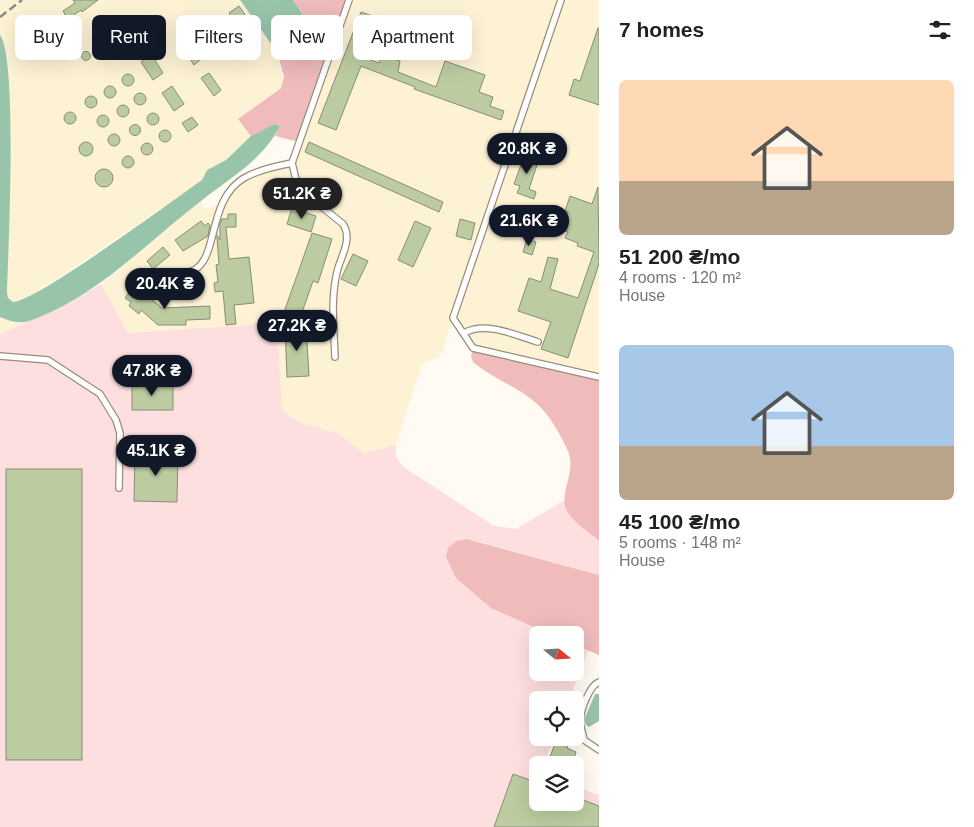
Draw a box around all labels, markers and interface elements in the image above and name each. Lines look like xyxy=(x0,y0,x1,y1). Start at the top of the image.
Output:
chip: Buy xyxy=(15,15,82,60)
chip: Rent xyxy=(92,15,166,60)
chip: Filters xyxy=(176,15,261,60)
chip: New xyxy=(271,15,343,60)
chip: Apartment xyxy=(353,15,472,60)
icon: filters xyxy=(926,16,954,44)
text: 7 homes xyxy=(619,18,704,41)
icon: home xyxy=(742,113,832,203)
pin: 20.8K ₴ xyxy=(481,132,573,175)
text: 20.8K ₴ xyxy=(498,140,556,157)
pin: 51.2K ₴ xyxy=(256,178,348,220)
text: 51.2K ₴ xyxy=(273,185,331,202)
pin: 21.6K ₴ xyxy=(483,204,575,247)
text: 21.6K ₴ xyxy=(500,212,558,229)
text: 51 200 ₴/mo xyxy=(619,245,740,268)
pin: 20.4K ₴ xyxy=(119,268,211,310)
text: 4 rooms · 120 m² xyxy=(619,269,741,286)
text: 20.4K ₴ xyxy=(136,275,194,292)
text: House xyxy=(619,287,665,304)
pin: 27.2K ₴ xyxy=(251,310,343,352)
text: 27.2K ₴ xyxy=(268,317,326,334)
pin: 47.8K ₴ xyxy=(106,354,198,397)
text: 47.8K ₴ xyxy=(123,362,181,379)
icon: home xyxy=(742,378,832,468)
pin: 45.1K ₴ xyxy=(110,434,202,477)
text: 45.1K ₴ xyxy=(127,442,185,459)
text: 45 100 ₴/mo xyxy=(619,510,740,533)
text: 5 rooms · 148 m² xyxy=(619,534,741,551)
text: House xyxy=(619,552,665,569)
north arrow xyxy=(529,626,584,681)
map controls xyxy=(529,626,584,811)
button: locate xyxy=(529,691,584,746)
button: layers xyxy=(529,756,584,811)

